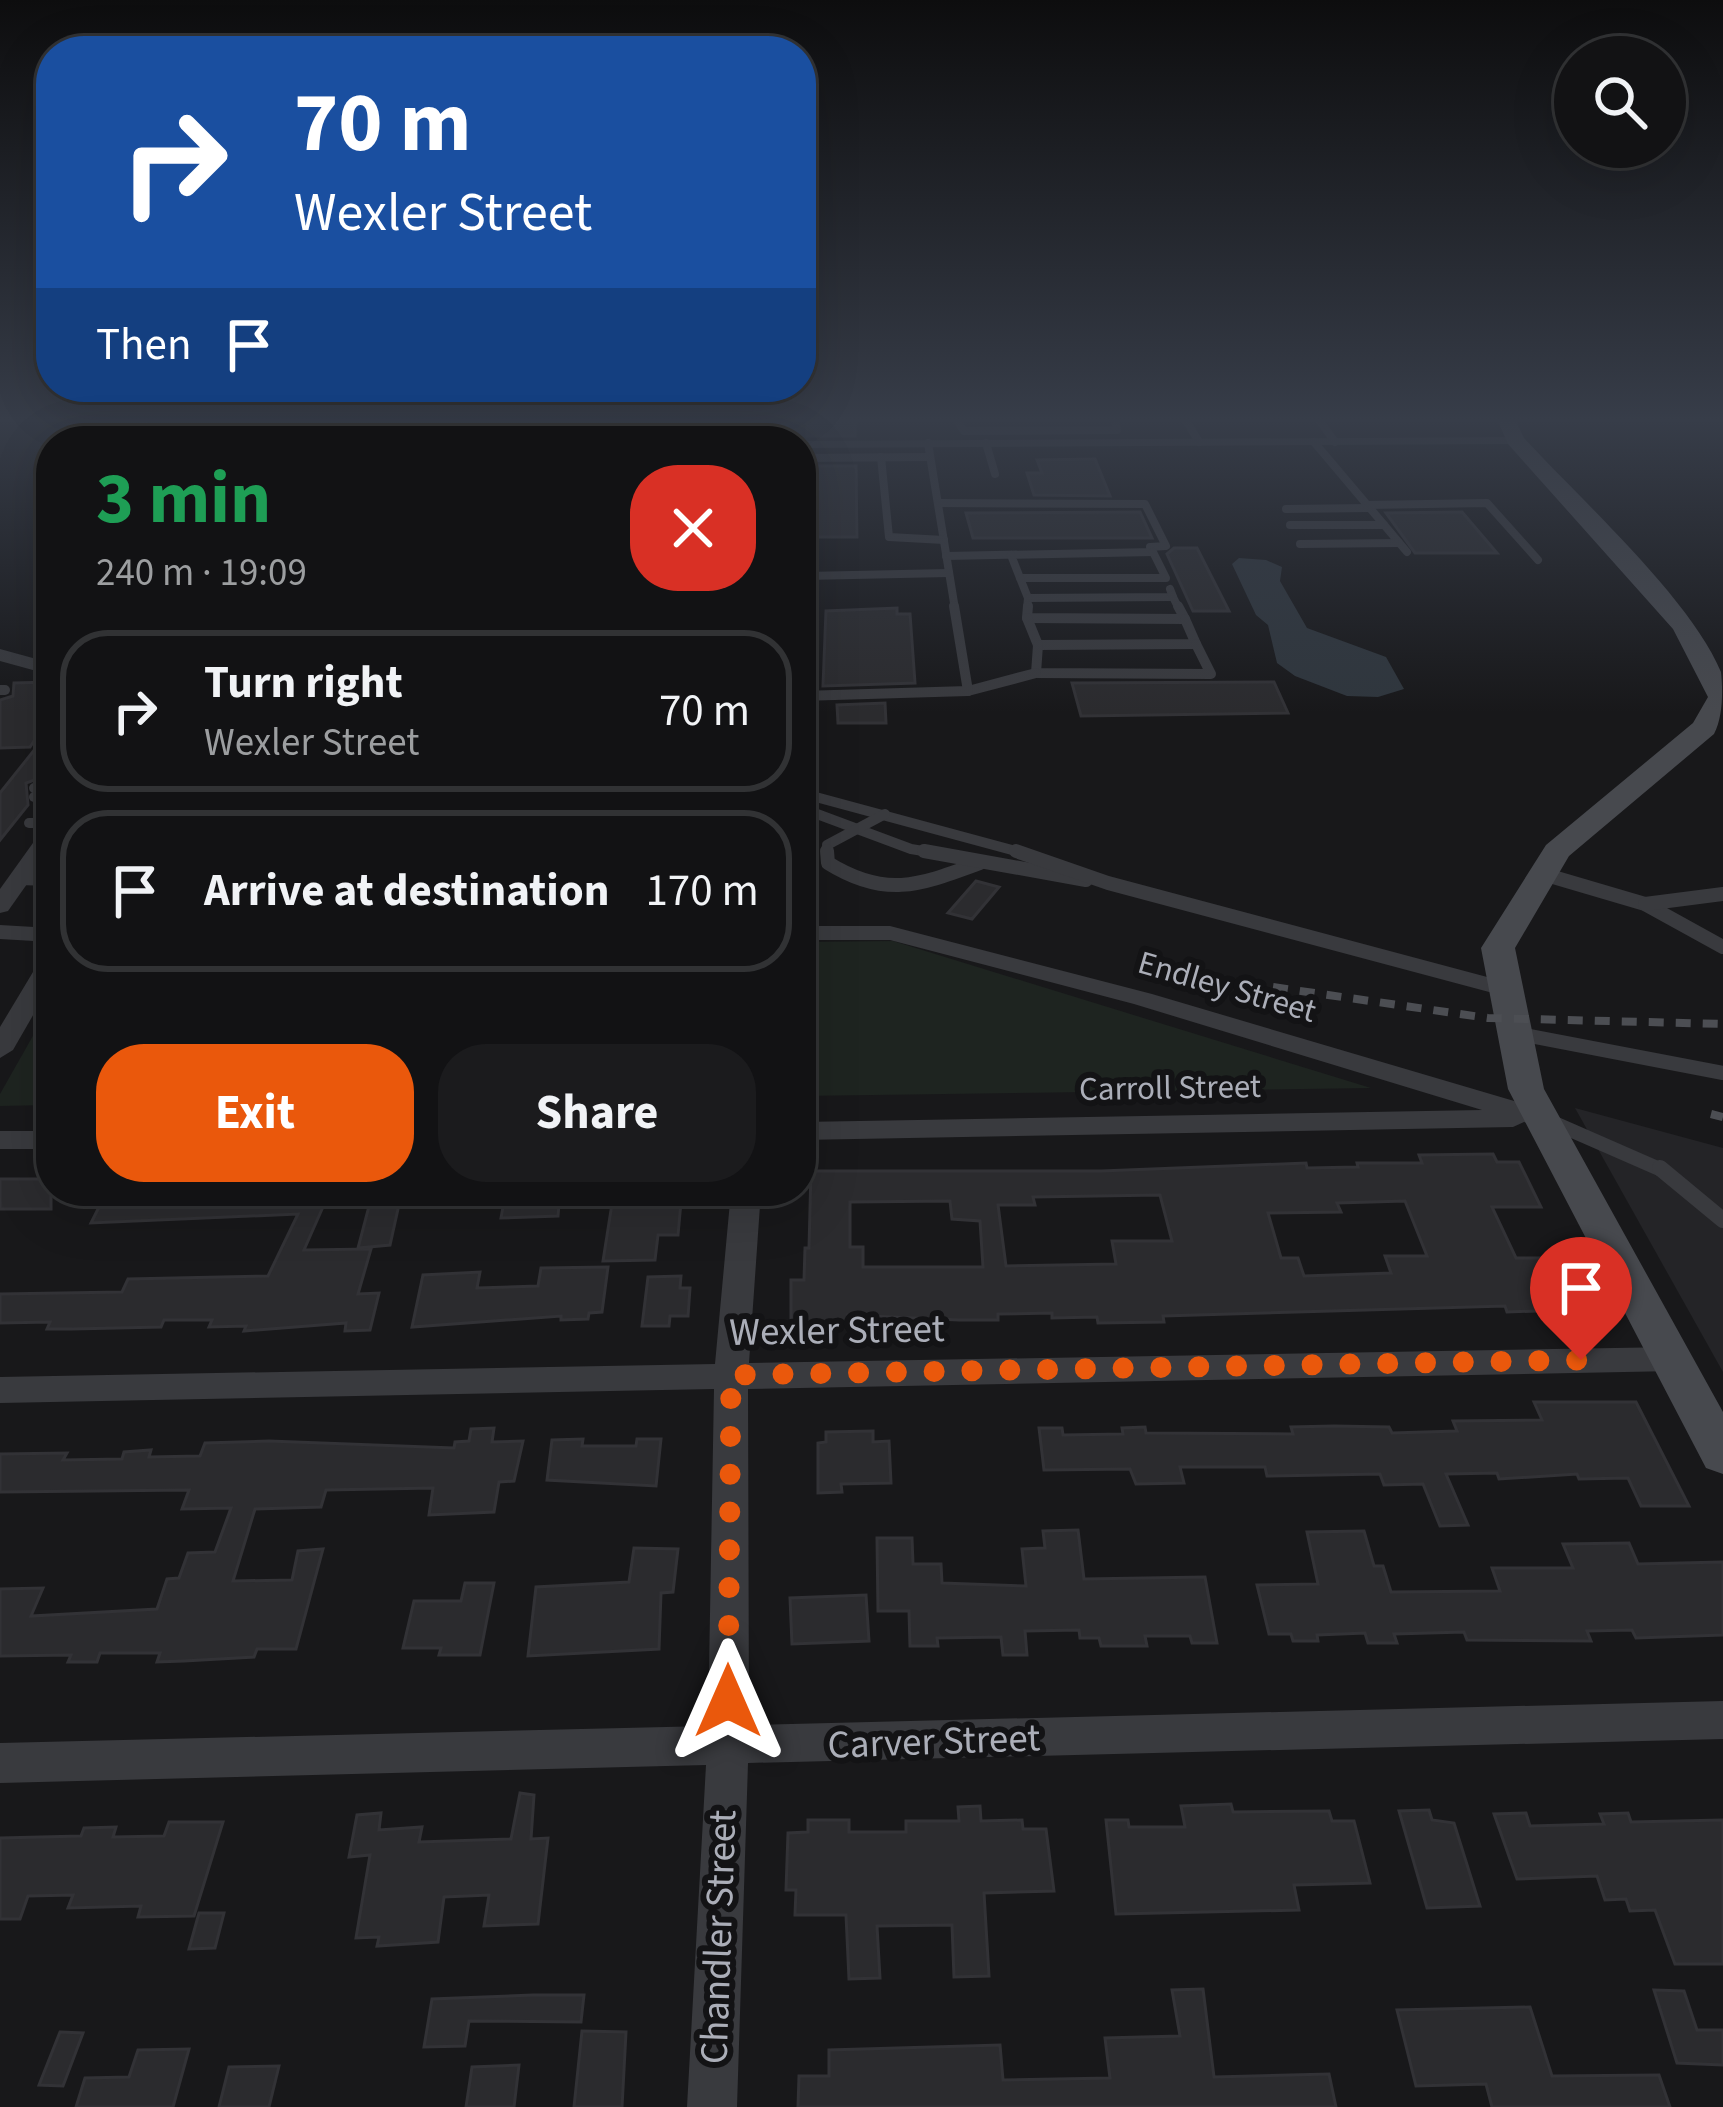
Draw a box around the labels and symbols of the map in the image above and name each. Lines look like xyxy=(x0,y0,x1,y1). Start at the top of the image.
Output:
street label: Endley Street xyxy=(1132,939,1322,1035)
street label: Carroll Street xyxy=(1079,1063,1261,1113)
pin xyxy=(1530,1237,1632,1360)
street label: Wexler Street xyxy=(729,1301,945,1361)
position arrow xyxy=(665,1638,791,1764)
street label: Carver Street xyxy=(827,1710,1041,1774)
street label: Chandler Street xyxy=(687,1809,751,2065)

